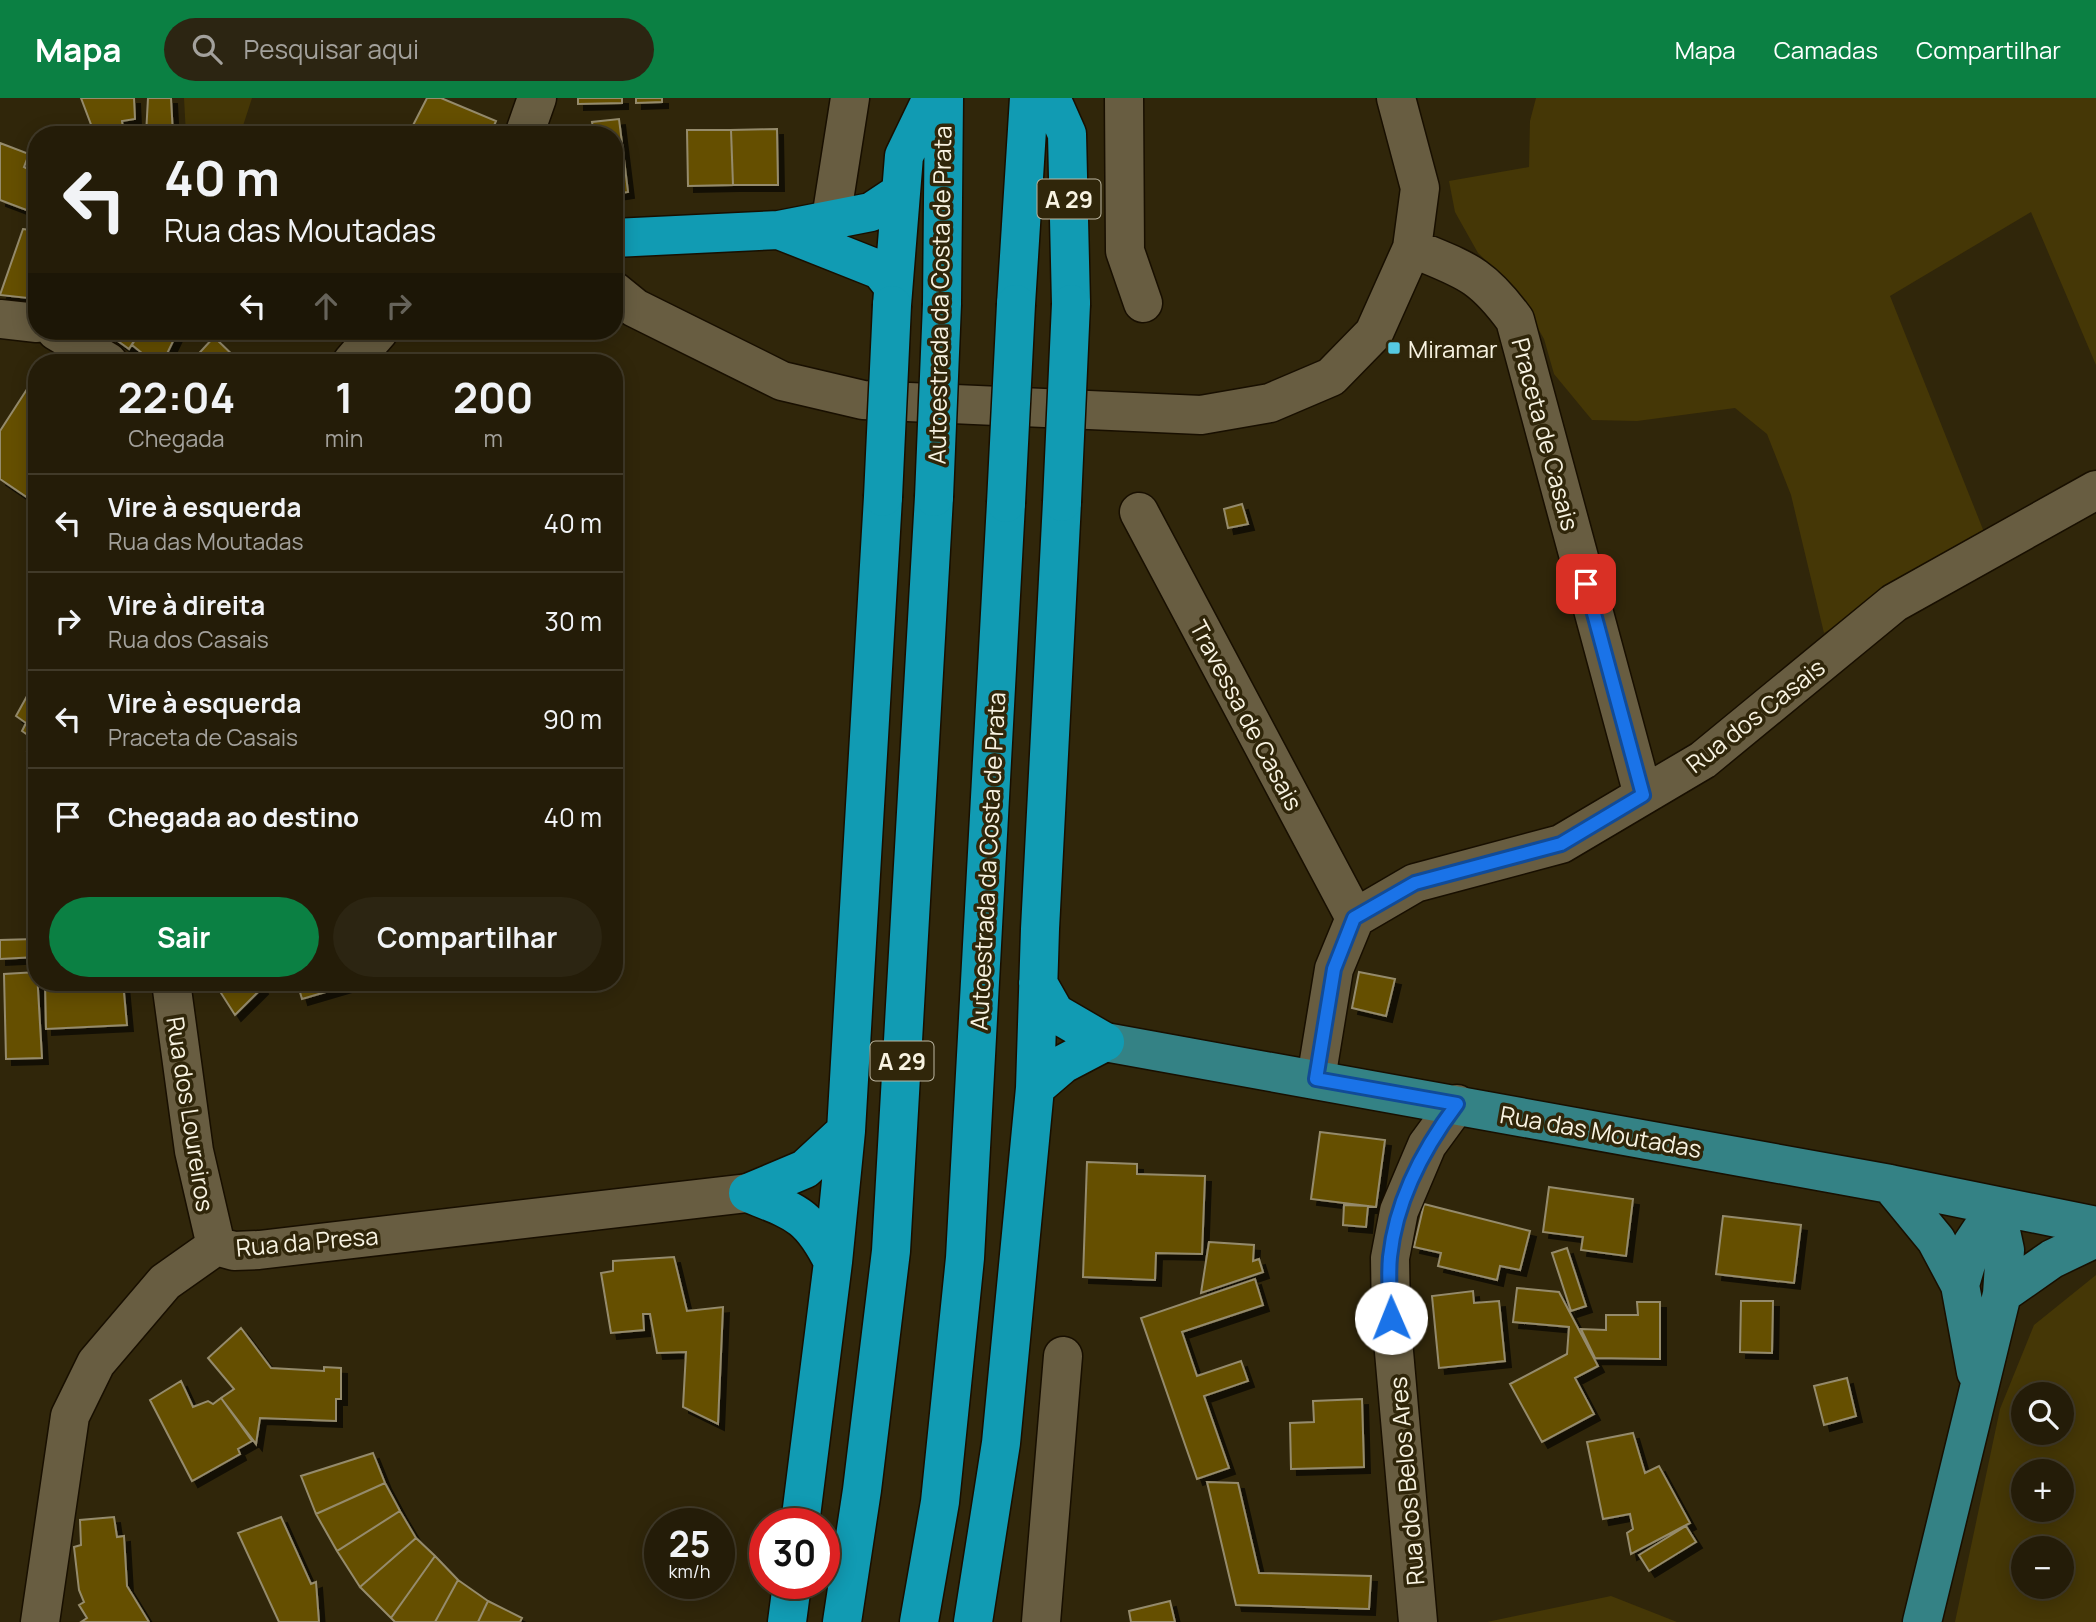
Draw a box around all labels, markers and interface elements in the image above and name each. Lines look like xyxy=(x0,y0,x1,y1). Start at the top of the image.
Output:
search box xyxy=(164,18,654,81)
text: Mapa xyxy=(35,27,122,72)
icon: search xyxy=(188,30,226,68)
text: Pesquisar aqui xyxy=(244,31,419,67)
text: Mapa xyxy=(1675,33,1736,66)
text: Camadas xyxy=(1774,33,1878,66)
text: Compartilhar xyxy=(1916,33,2061,66)
street label: Autoestrada da Costa de Prata xyxy=(920,125,958,465)
text: 40 m xyxy=(164,144,280,211)
icon: left xyxy=(49,154,140,245)
road number: A 29 xyxy=(1038,180,1100,218)
text: Rua das Moutadas xyxy=(164,208,436,252)
icon: left xyxy=(234,287,272,325)
icon: ahead xyxy=(307,287,345,325)
icon: right xyxy=(380,287,418,325)
place label: Miramar xyxy=(1408,332,1498,365)
street label: Praceta de Casais xyxy=(1504,334,1588,534)
marker: Miramar xyxy=(1386,340,1402,356)
text: 22:04 xyxy=(118,368,235,426)
text: 1 xyxy=(335,368,353,426)
text: 200 xyxy=(453,368,533,426)
text: Chegada xyxy=(128,422,225,454)
text: min xyxy=(325,422,363,454)
text: m xyxy=(483,422,503,454)
text: Vire à esquerda xyxy=(108,489,301,525)
icon: left xyxy=(49,504,87,542)
text: 40 m xyxy=(544,505,602,541)
text: Rua das Moutadas xyxy=(108,525,304,557)
pin xyxy=(1556,554,1616,614)
icon: arrive xyxy=(1567,565,1605,603)
text: Vire à direita xyxy=(108,587,265,623)
icon: right xyxy=(49,602,87,640)
text: 30 m xyxy=(545,603,602,639)
street label: Travessa de Casais xyxy=(1183,614,1311,816)
text: Rua dos Casais xyxy=(108,623,269,655)
street label: Rua dos Casais xyxy=(1679,650,1831,780)
text: Vire à esquerda xyxy=(108,685,301,721)
street label: Autoestrada da Costa de Prata xyxy=(962,691,1012,1031)
icon: left xyxy=(49,700,87,738)
text: 90 m xyxy=(543,701,602,737)
text: Praceta de Casais xyxy=(108,721,298,753)
icon: arrive xyxy=(49,798,87,836)
text: Chegada ao destino xyxy=(108,799,359,835)
text: 40 m xyxy=(544,799,602,835)
button: Sair xyxy=(49,897,319,977)
button: Compartilhar xyxy=(333,897,602,977)
street label: Rua dos Loureiros xyxy=(159,1014,223,1214)
road number: A 29 xyxy=(870,1042,934,1080)
street label: Rua das Moutadas xyxy=(1498,1097,1704,1165)
street label: Rua da Presa xyxy=(234,1218,380,1264)
position arrow xyxy=(1354,1281,1428,1355)
street label: Rua dos Belos Ares xyxy=(1380,1375,1432,1587)
map controls xyxy=(2011,1382,2074,1599)
button: search xyxy=(2011,1382,2074,1445)
button: + xyxy=(2011,1459,2074,1522)
speed limit sign: 30 xyxy=(749,1508,840,1599)
text: 25 xyxy=(669,1520,710,1568)
button: − xyxy=(2011,1536,2074,1599)
text: km/h xyxy=(669,1559,710,1583)

